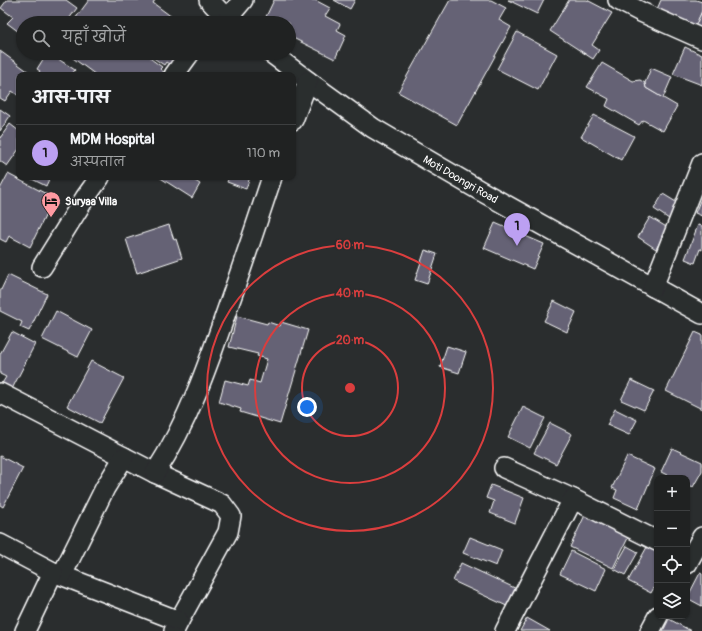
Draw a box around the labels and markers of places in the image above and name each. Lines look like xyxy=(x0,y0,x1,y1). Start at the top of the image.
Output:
hotel icon: Suryaa Villa xyxy=(40,190,62,218)
place label: Suryaa Villa xyxy=(65,195,117,208)
pin: 1 xyxy=(504,213,530,246)
centre of rings xyxy=(343,381,357,395)

